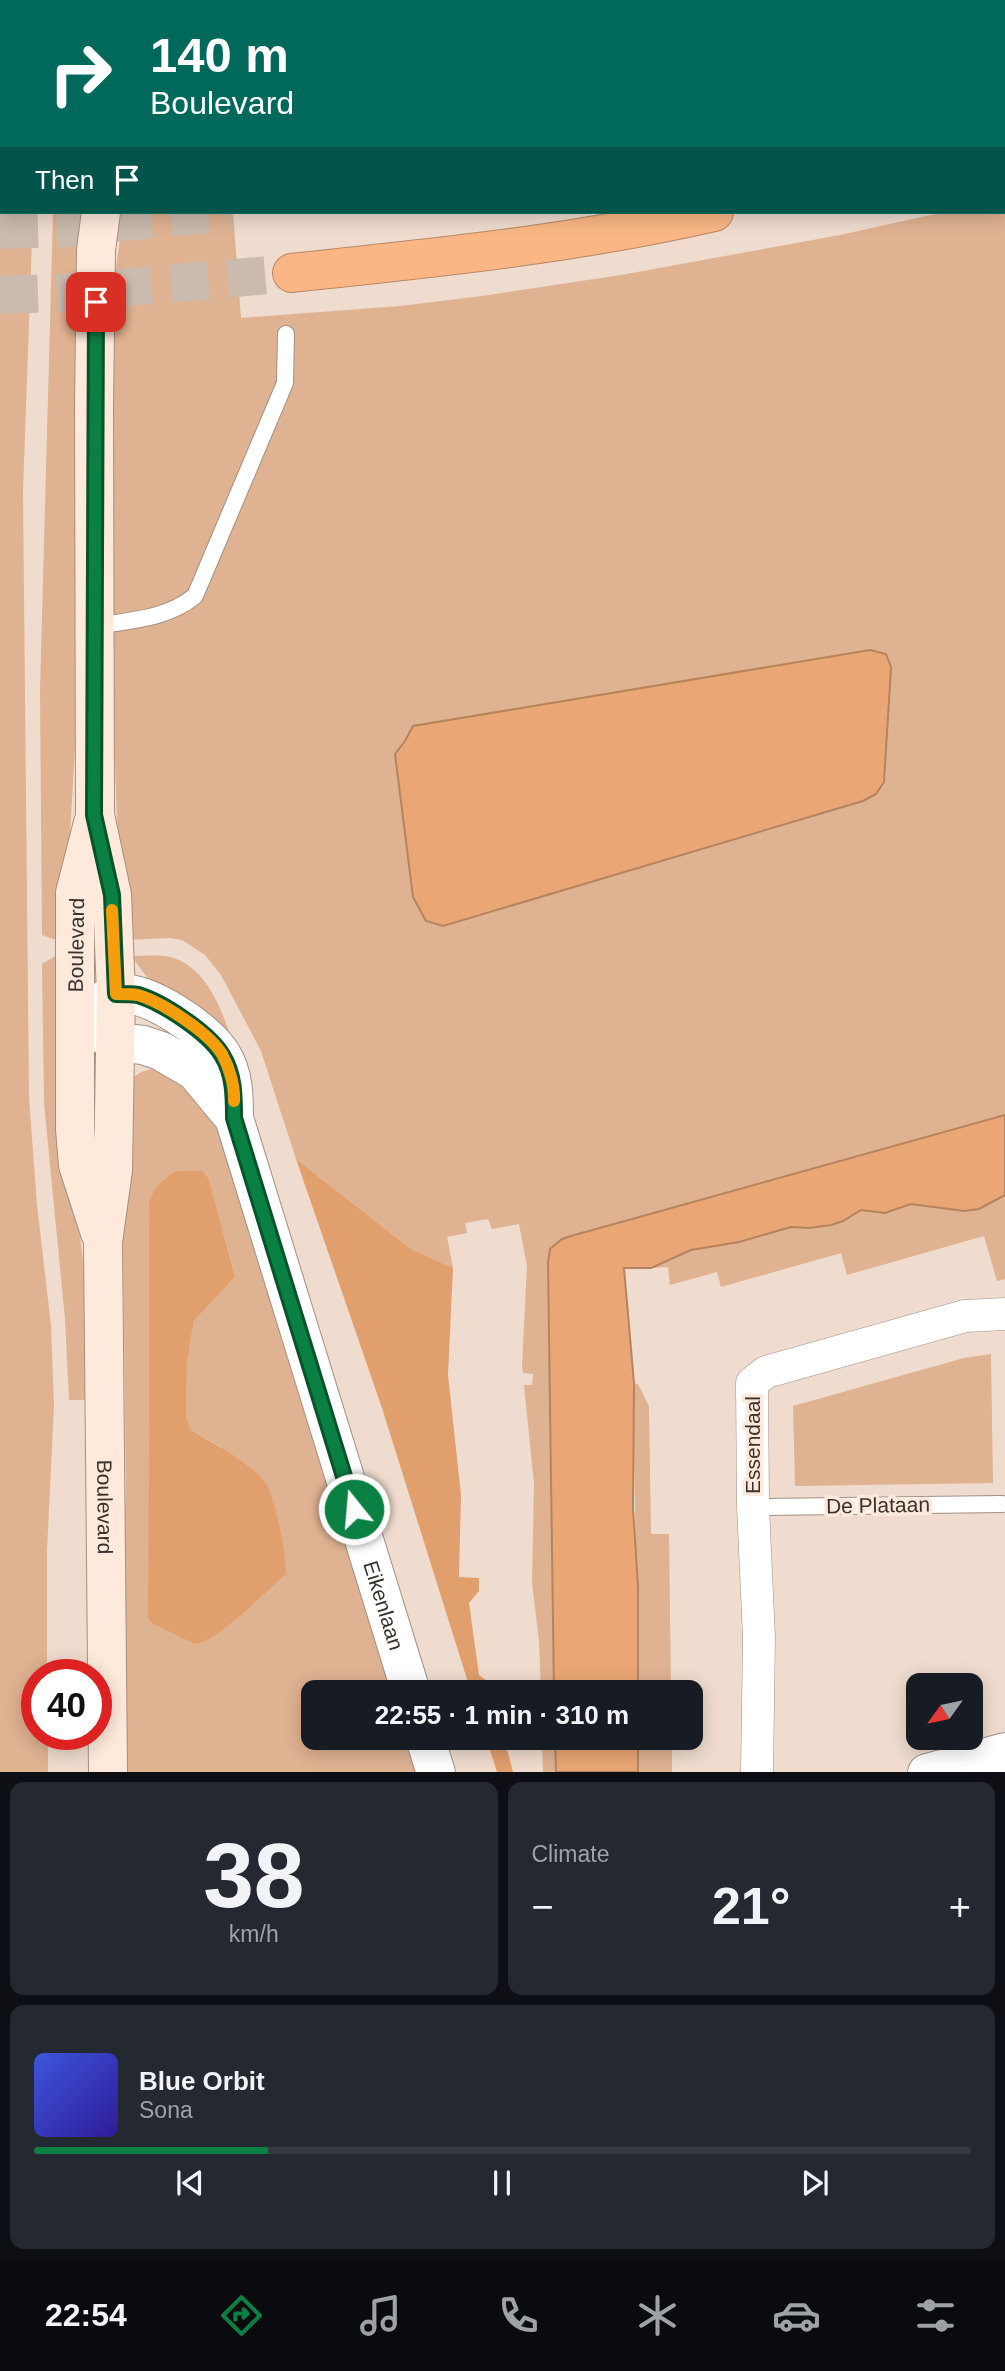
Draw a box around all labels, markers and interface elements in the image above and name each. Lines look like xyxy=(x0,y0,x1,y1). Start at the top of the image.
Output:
icon: right xyxy=(35,28,126,119)
text: 140 m xyxy=(150,28,289,82)
text: Boulevard xyxy=(150,85,294,121)
icon: arrive xyxy=(108,161,146,199)
text: Then xyxy=(35,165,94,195)
pin xyxy=(66,272,126,332)
icon: arrive xyxy=(77,283,115,321)
street label: Boulevard xyxy=(64,898,88,992)
street label: Essendaal xyxy=(741,1396,764,1494)
street label: Boulevard xyxy=(94,1460,117,1554)
position arrow xyxy=(317,1472,391,1546)
street label: De Plataan xyxy=(826,1493,930,1517)
street label: Eikenlaan xyxy=(360,1558,409,1653)
speed limit sign: 40 xyxy=(21,1659,112,1750)
north arrow xyxy=(906,1673,984,1750)
map controls xyxy=(906,1673,983,1750)
text: 22:55 · 1 min · 310 m xyxy=(375,1700,629,1730)
text: 38 xyxy=(203,1825,304,1926)
text: Climate xyxy=(532,1841,609,1867)
text: 21° xyxy=(712,1877,791,1935)
text: − xyxy=(532,1886,554,1928)
text: + xyxy=(949,1886,971,1928)
text: km/h xyxy=(229,1921,279,1947)
text: Blue Orbit xyxy=(139,2066,265,2096)
text: Sona xyxy=(139,2097,193,2123)
icon: previous xyxy=(171,2164,209,2202)
icon: pause xyxy=(483,2164,521,2202)
icon: next xyxy=(796,2164,834,2202)
icon: directions xyxy=(217,2291,266,2340)
icon: music xyxy=(356,2291,405,2340)
icon: phone xyxy=(494,2291,543,2340)
icon: climate xyxy=(633,2291,682,2340)
icon: car xyxy=(772,2291,821,2340)
icon: filters xyxy=(911,2291,960,2340)
text: 22:54 xyxy=(45,2297,127,2333)

